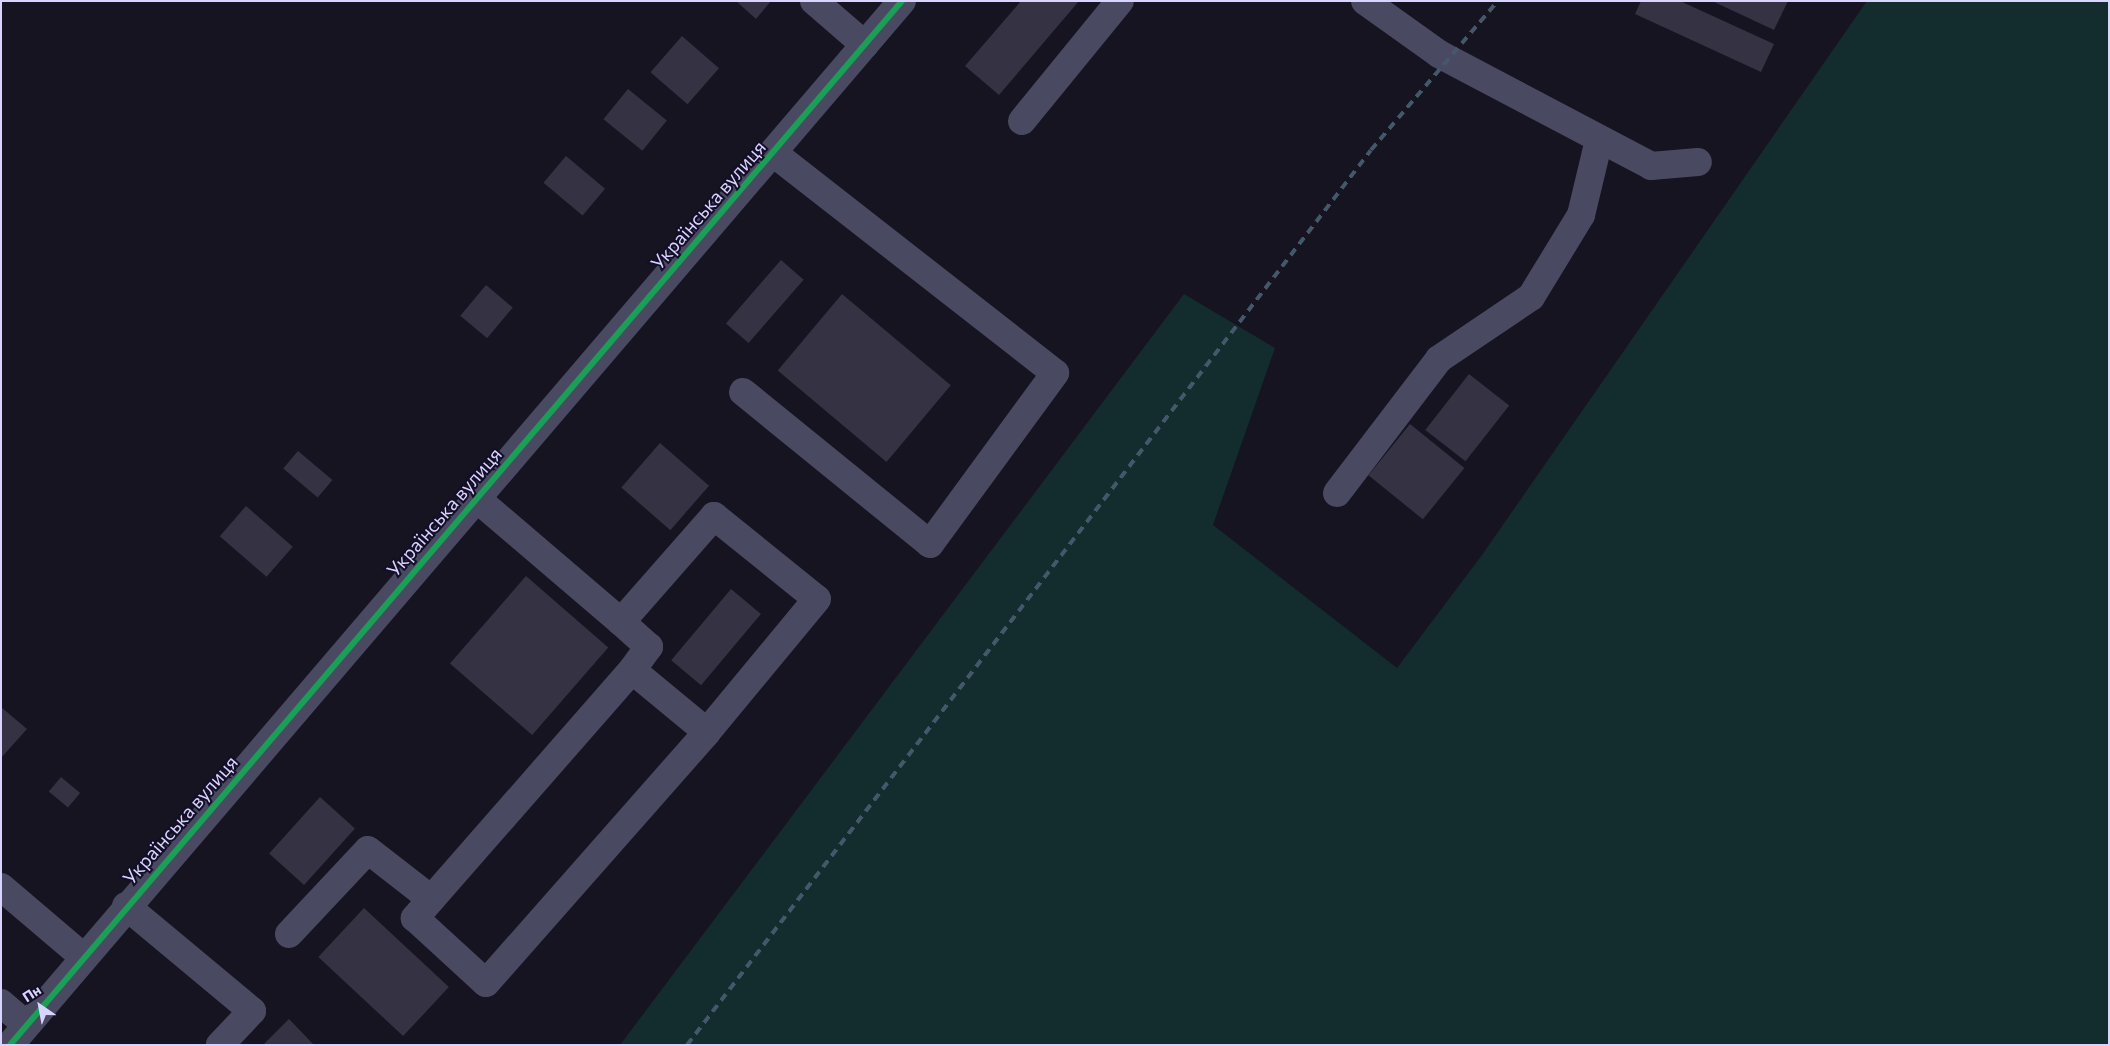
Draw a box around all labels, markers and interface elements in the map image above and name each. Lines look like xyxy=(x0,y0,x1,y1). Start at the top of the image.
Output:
street label: Українська вулиця xyxy=(646,136,770,274)
street label: Українська вулиця xyxy=(382,443,506,581)
street label: Українська вулиця xyxy=(118,751,242,889)
north arrow xyxy=(15,981,65,1031)
text: Пн xyxy=(19,981,44,1005)

